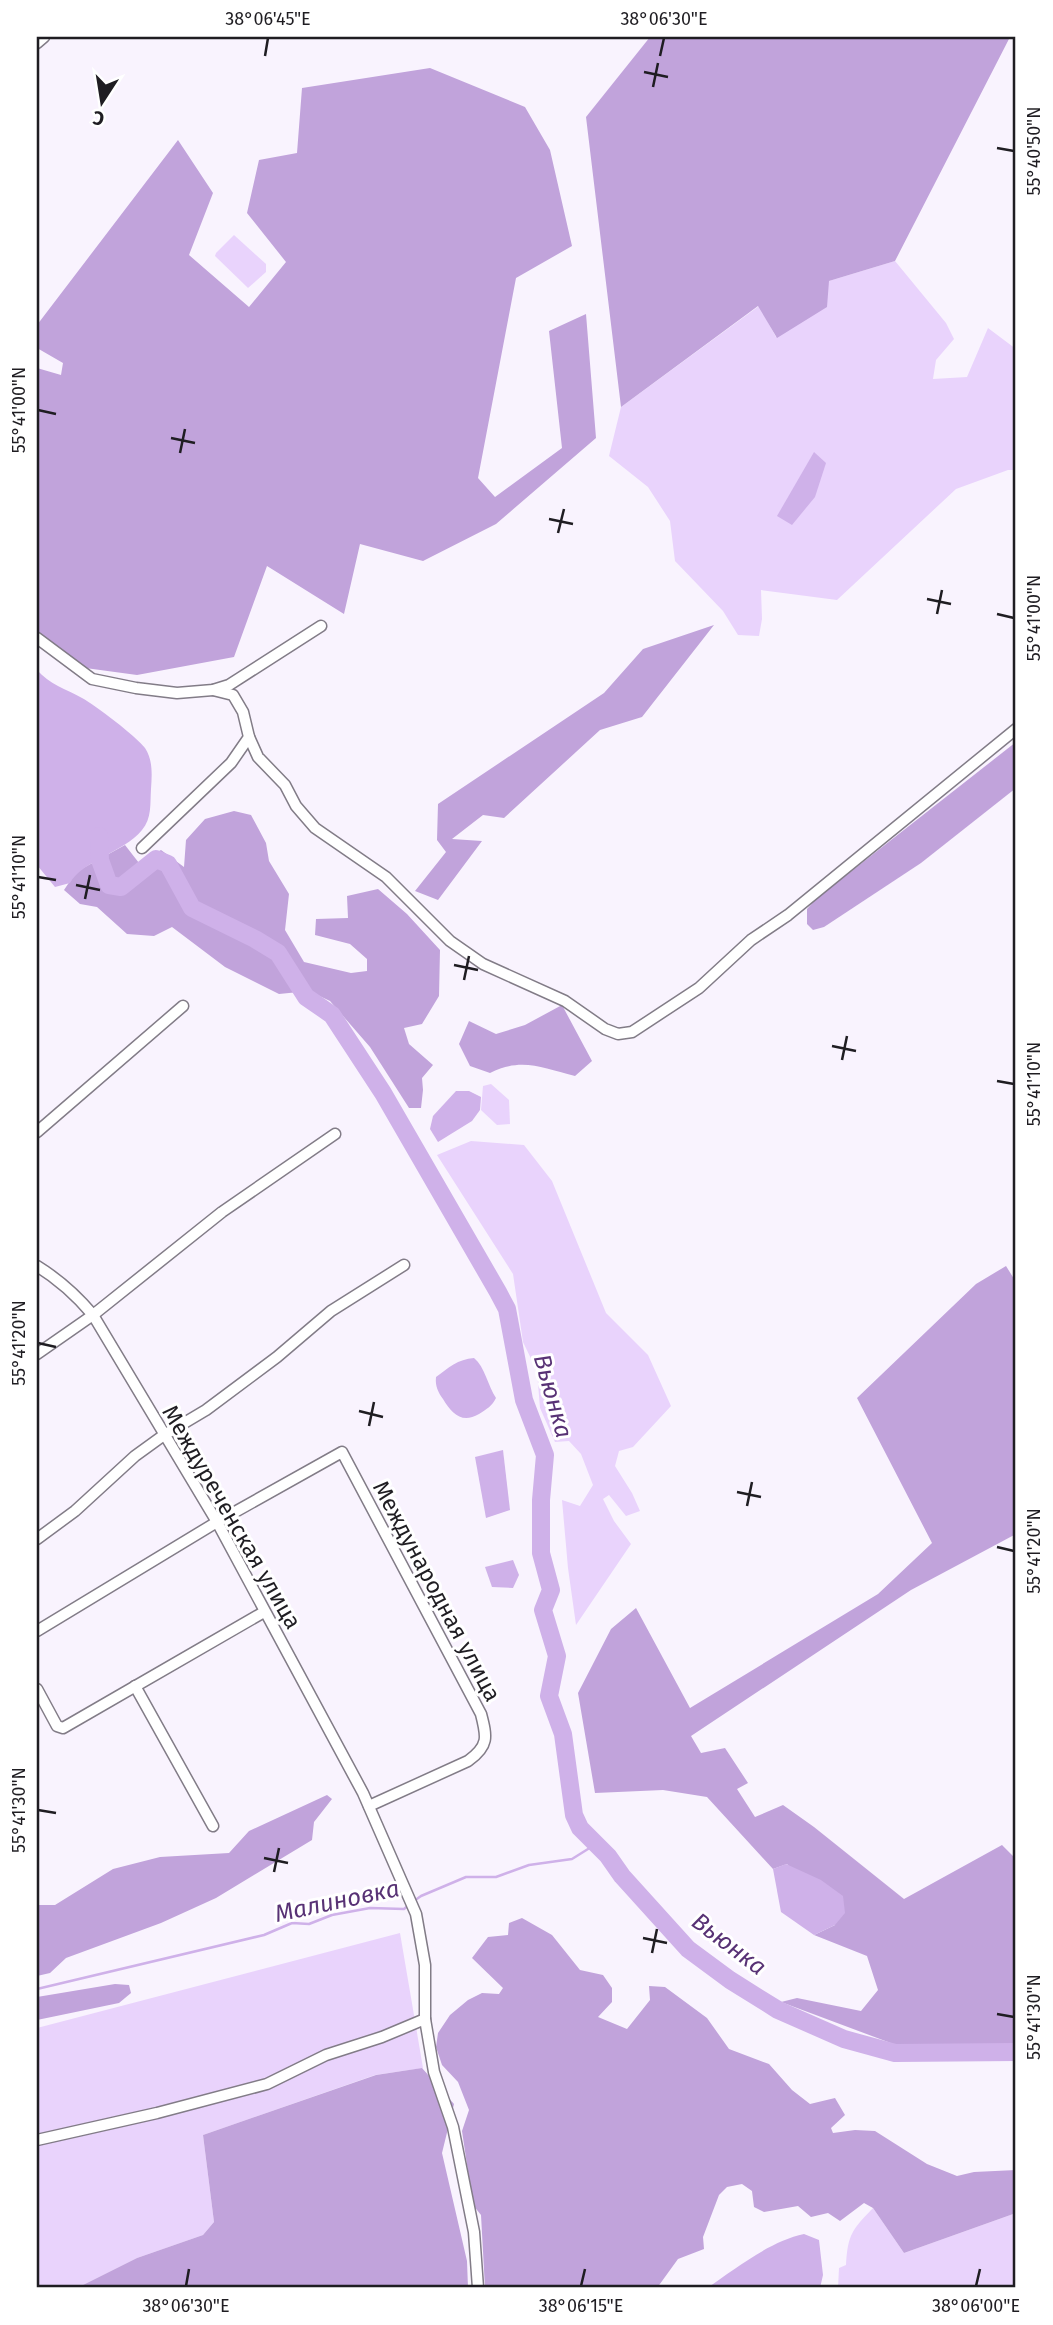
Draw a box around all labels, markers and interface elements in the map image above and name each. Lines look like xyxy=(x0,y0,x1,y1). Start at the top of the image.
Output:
text: 38°06'45"E xyxy=(225,8,311,30)
text: 38°06'30"E xyxy=(620,8,708,30)
north arrow xyxy=(66,66,136,136)
text: С xyxy=(91,106,106,131)
text: 55°40'50"N xyxy=(1023,107,1045,195)
text: 55°41'00"N xyxy=(8,367,30,453)
text: 55°41'00"N xyxy=(1023,575,1045,661)
text: 55°41'10"N xyxy=(8,835,30,919)
text: 55°41'10"N xyxy=(1023,1042,1045,1126)
text: 55°41'20"N xyxy=(8,1300,30,1386)
water label: Вьюнка xyxy=(528,1351,578,1441)
street label: Междуреченская улица xyxy=(156,1400,308,1634)
street label: Международная улица xyxy=(367,1476,507,1706)
text: 55°41'20"N xyxy=(1023,1508,1045,1594)
text: 55°41'30"N xyxy=(8,1767,30,1853)
water label: Малиновка xyxy=(272,1874,402,1928)
water label: Вьюнка xyxy=(686,1907,772,1981)
text: 55°41'30"N xyxy=(1023,1974,1045,2060)
text: 38°06'30"E xyxy=(142,2295,230,2317)
text: 38°06'15"E xyxy=(539,2295,623,2317)
text: 38°06'00"E xyxy=(932,2295,1020,2317)

